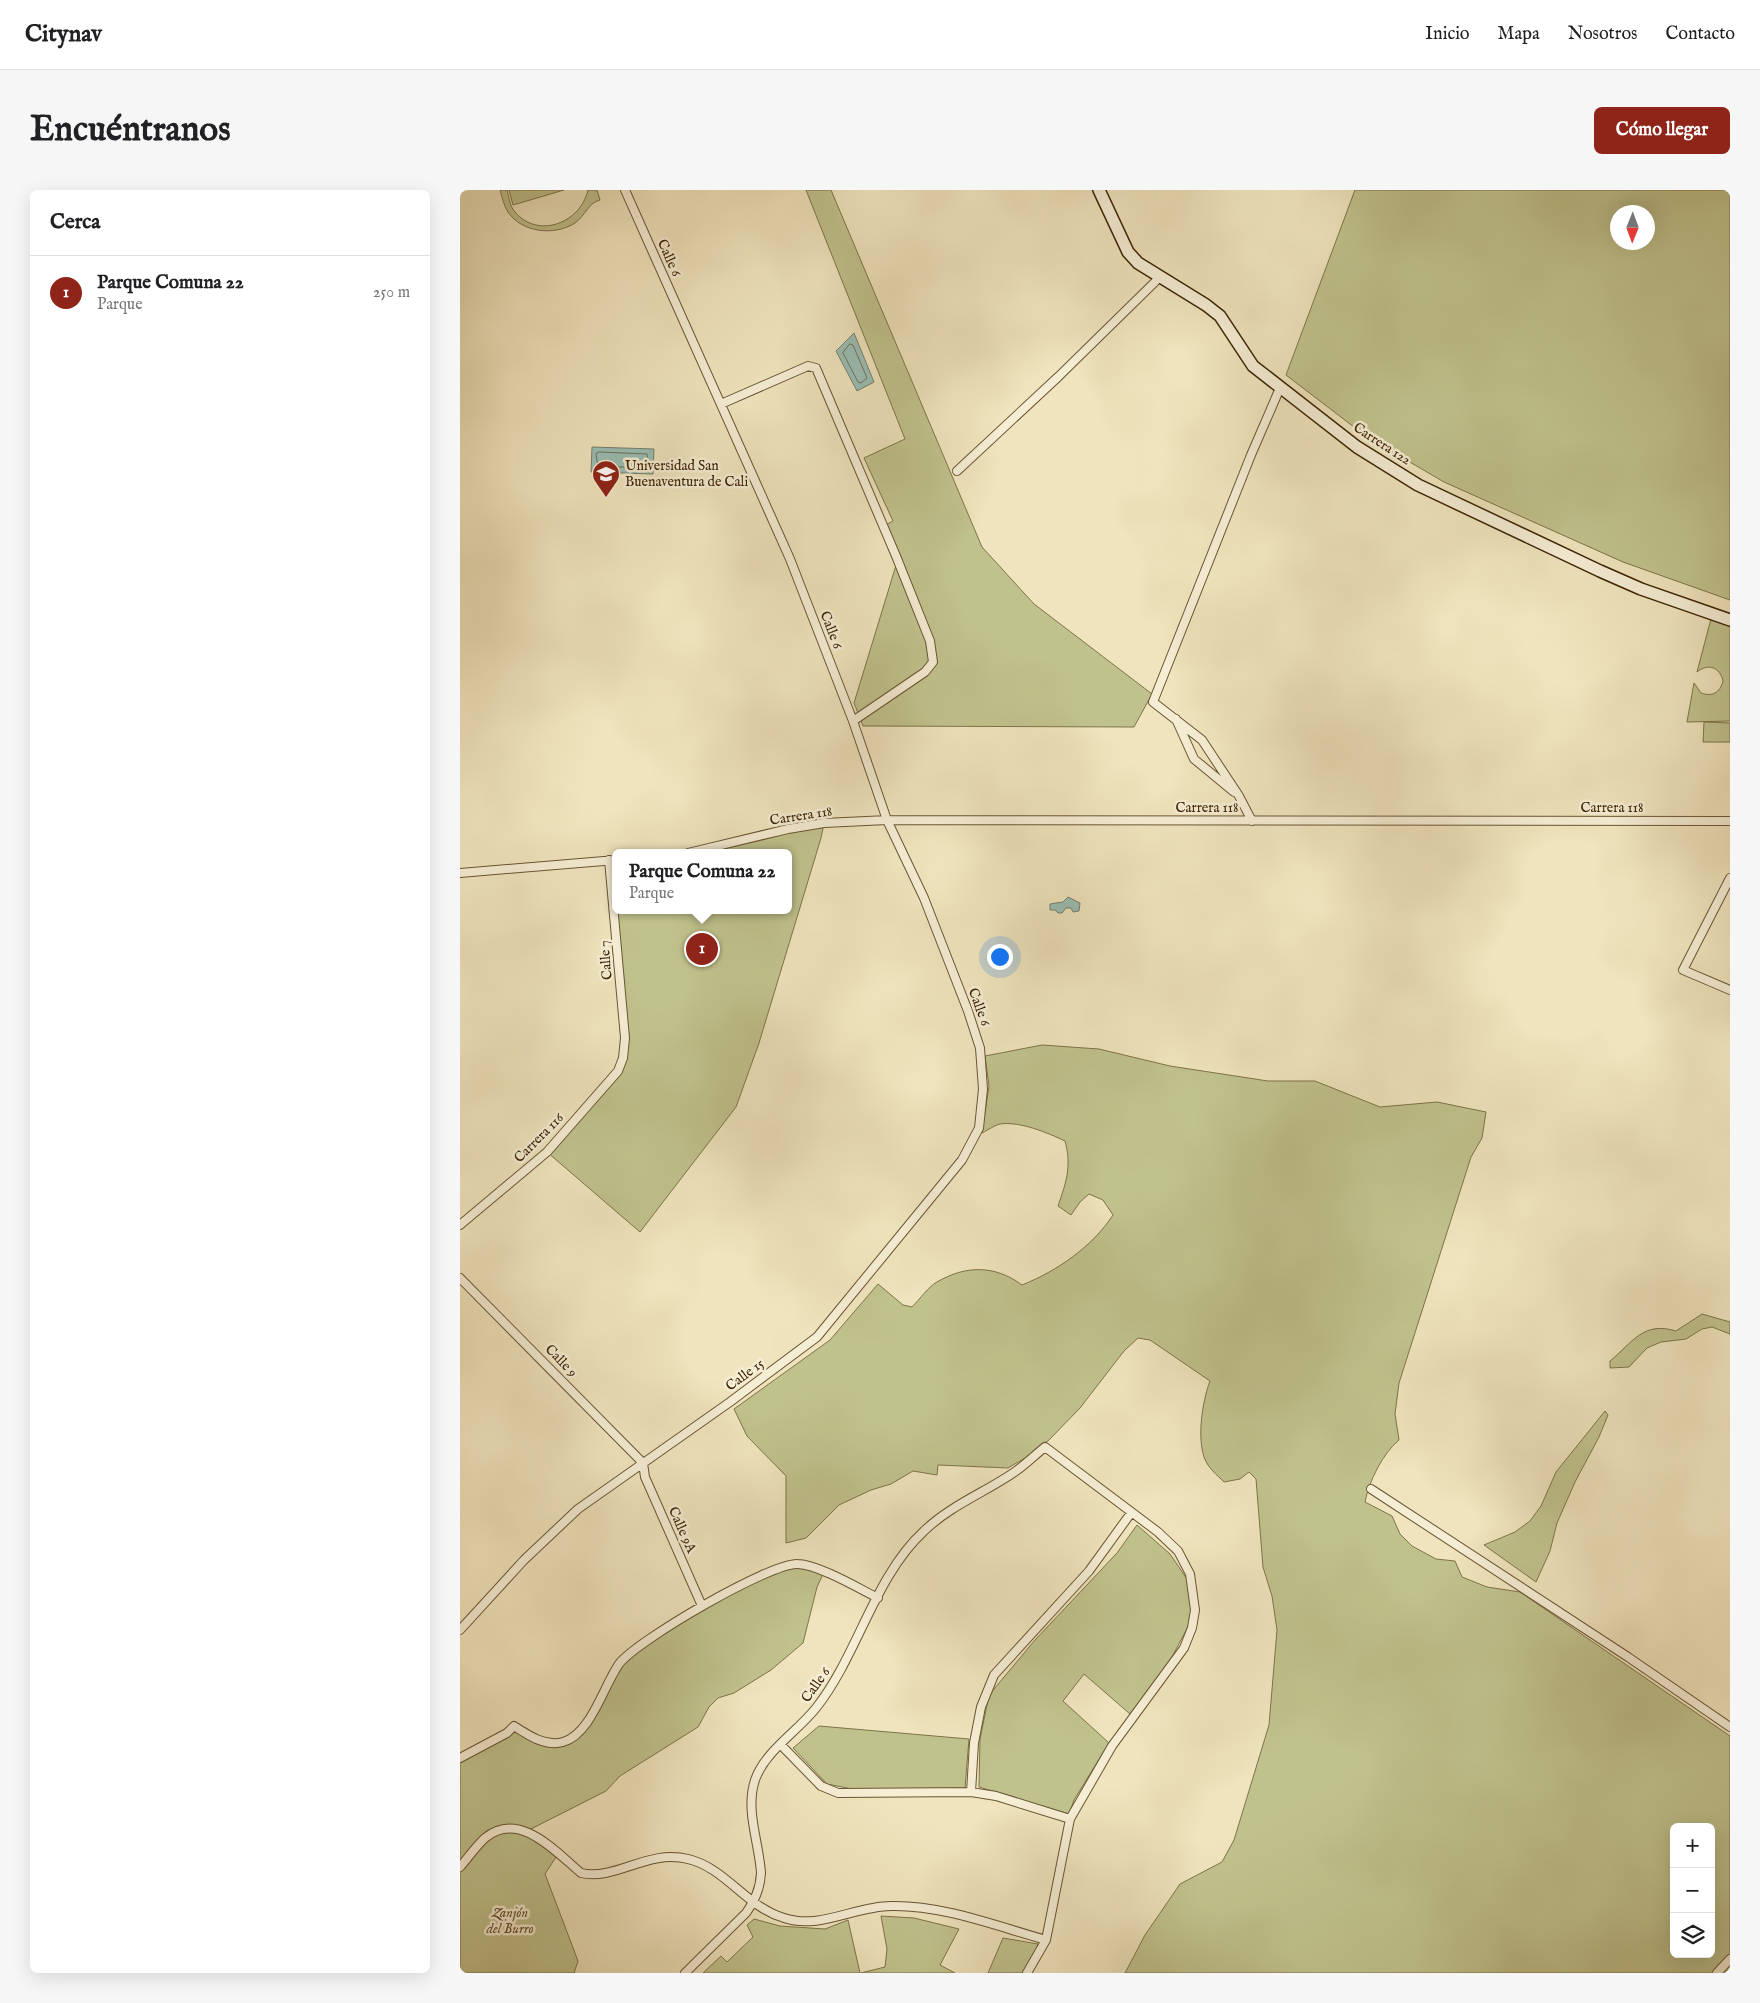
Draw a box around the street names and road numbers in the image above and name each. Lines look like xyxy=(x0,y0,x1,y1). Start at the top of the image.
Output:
street label: Calle 6 xyxy=(653,237,686,280)
street label: Carrera 122 xyxy=(1350,419,1415,470)
street label: Calle 6 xyxy=(816,609,847,652)
street label: Carrera 118 xyxy=(1176,799,1238,817)
street label: Carrera 118 xyxy=(1581,799,1643,817)
street label: Carrera 118 xyxy=(769,802,833,830)
street label: Calle 7 xyxy=(595,939,617,981)
street label: Calle 6 xyxy=(964,986,995,1029)
street label: Carrera 116 xyxy=(510,1108,569,1167)
street label: Calle 9 xyxy=(541,1341,581,1381)
street label: Calle 15 xyxy=(722,1355,768,1395)
street label: Calle 9A xyxy=(664,1504,700,1556)
street label: Calle 6 xyxy=(797,1663,835,1706)

